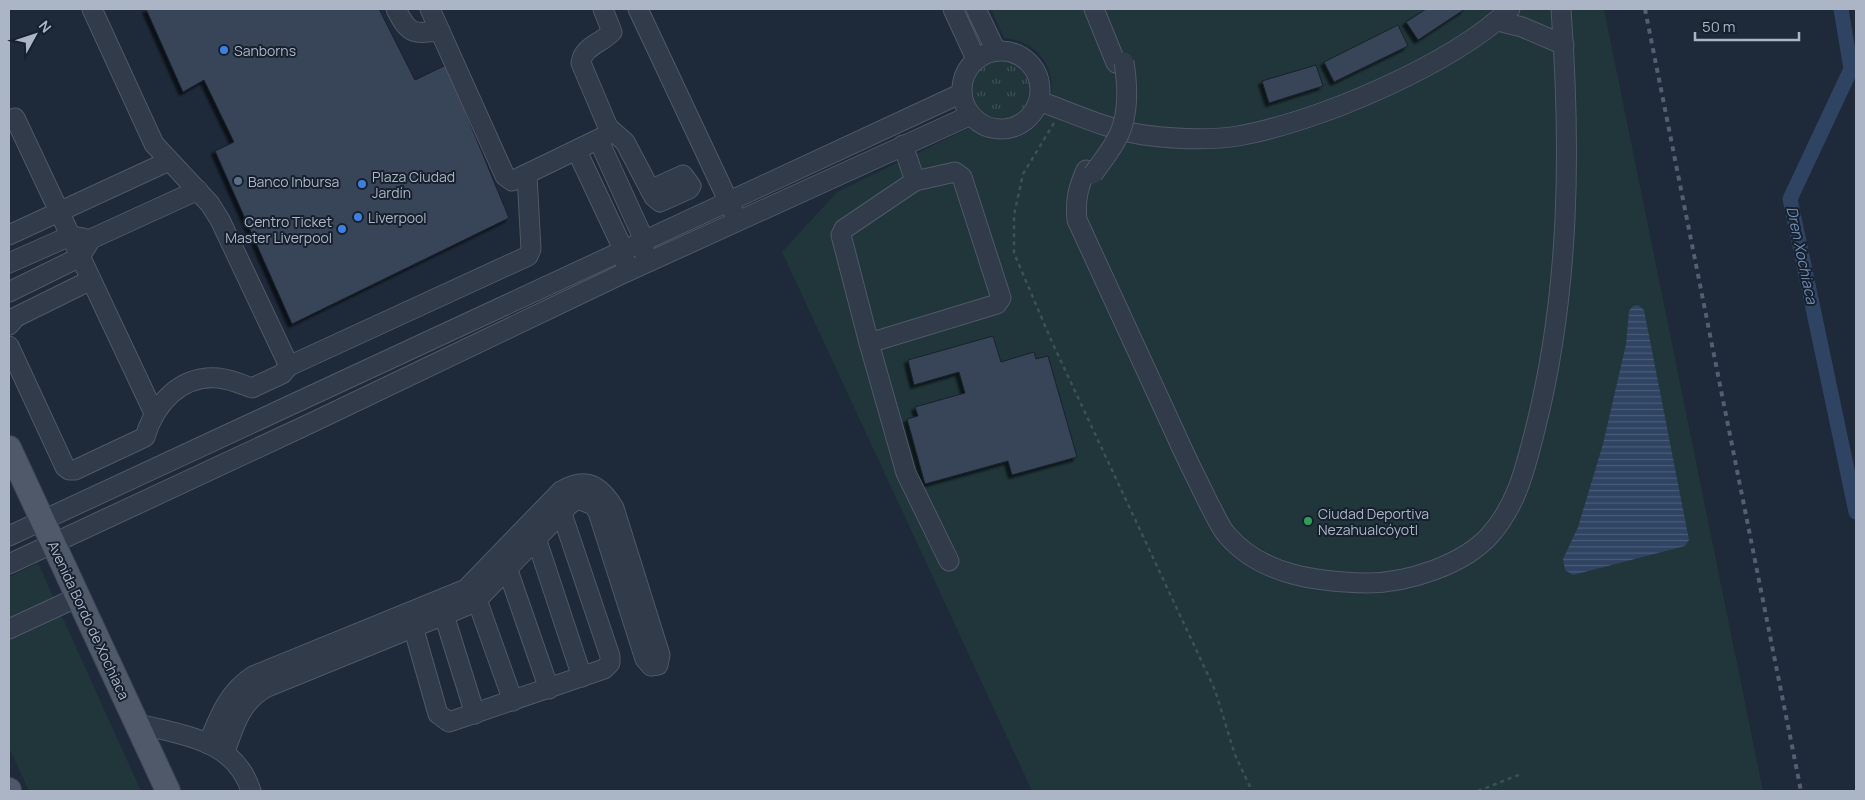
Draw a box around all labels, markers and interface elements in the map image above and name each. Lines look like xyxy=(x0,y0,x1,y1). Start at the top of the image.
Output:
north arrow xyxy=(10,10,60,60)
scale bar xyxy=(1695,10,1799,42)
text: N xyxy=(35,16,56,36)
text: 50 m xyxy=(1702,16,1736,37)
place label: Sanborns xyxy=(234,41,296,60)
marker: Sanborns xyxy=(218,44,230,56)
place label: Plaza Ciudad Jardín xyxy=(372,167,455,202)
place label: Banco Inbursa xyxy=(248,172,339,191)
marker: Banco Inbursa xyxy=(232,175,244,187)
marker: Plaza Ciudad Jardín xyxy=(356,178,368,190)
water label: Dren Xochiaca xyxy=(1781,204,1823,306)
place label: Liverpool xyxy=(368,208,427,227)
marker: Liverpool xyxy=(352,211,364,223)
place label: Centro Ticket Master Liverpool xyxy=(225,212,332,247)
marker: Centro Ticket Master Liverpool xyxy=(336,223,348,235)
place label: Ciudad Deportiva Nezahualcóyotl xyxy=(1318,504,1429,539)
marker: Ciudad Deportiva Nezahualcóyotl xyxy=(1302,515,1314,527)
street label: Avenida Bordo de Xochiaca xyxy=(44,538,134,702)

